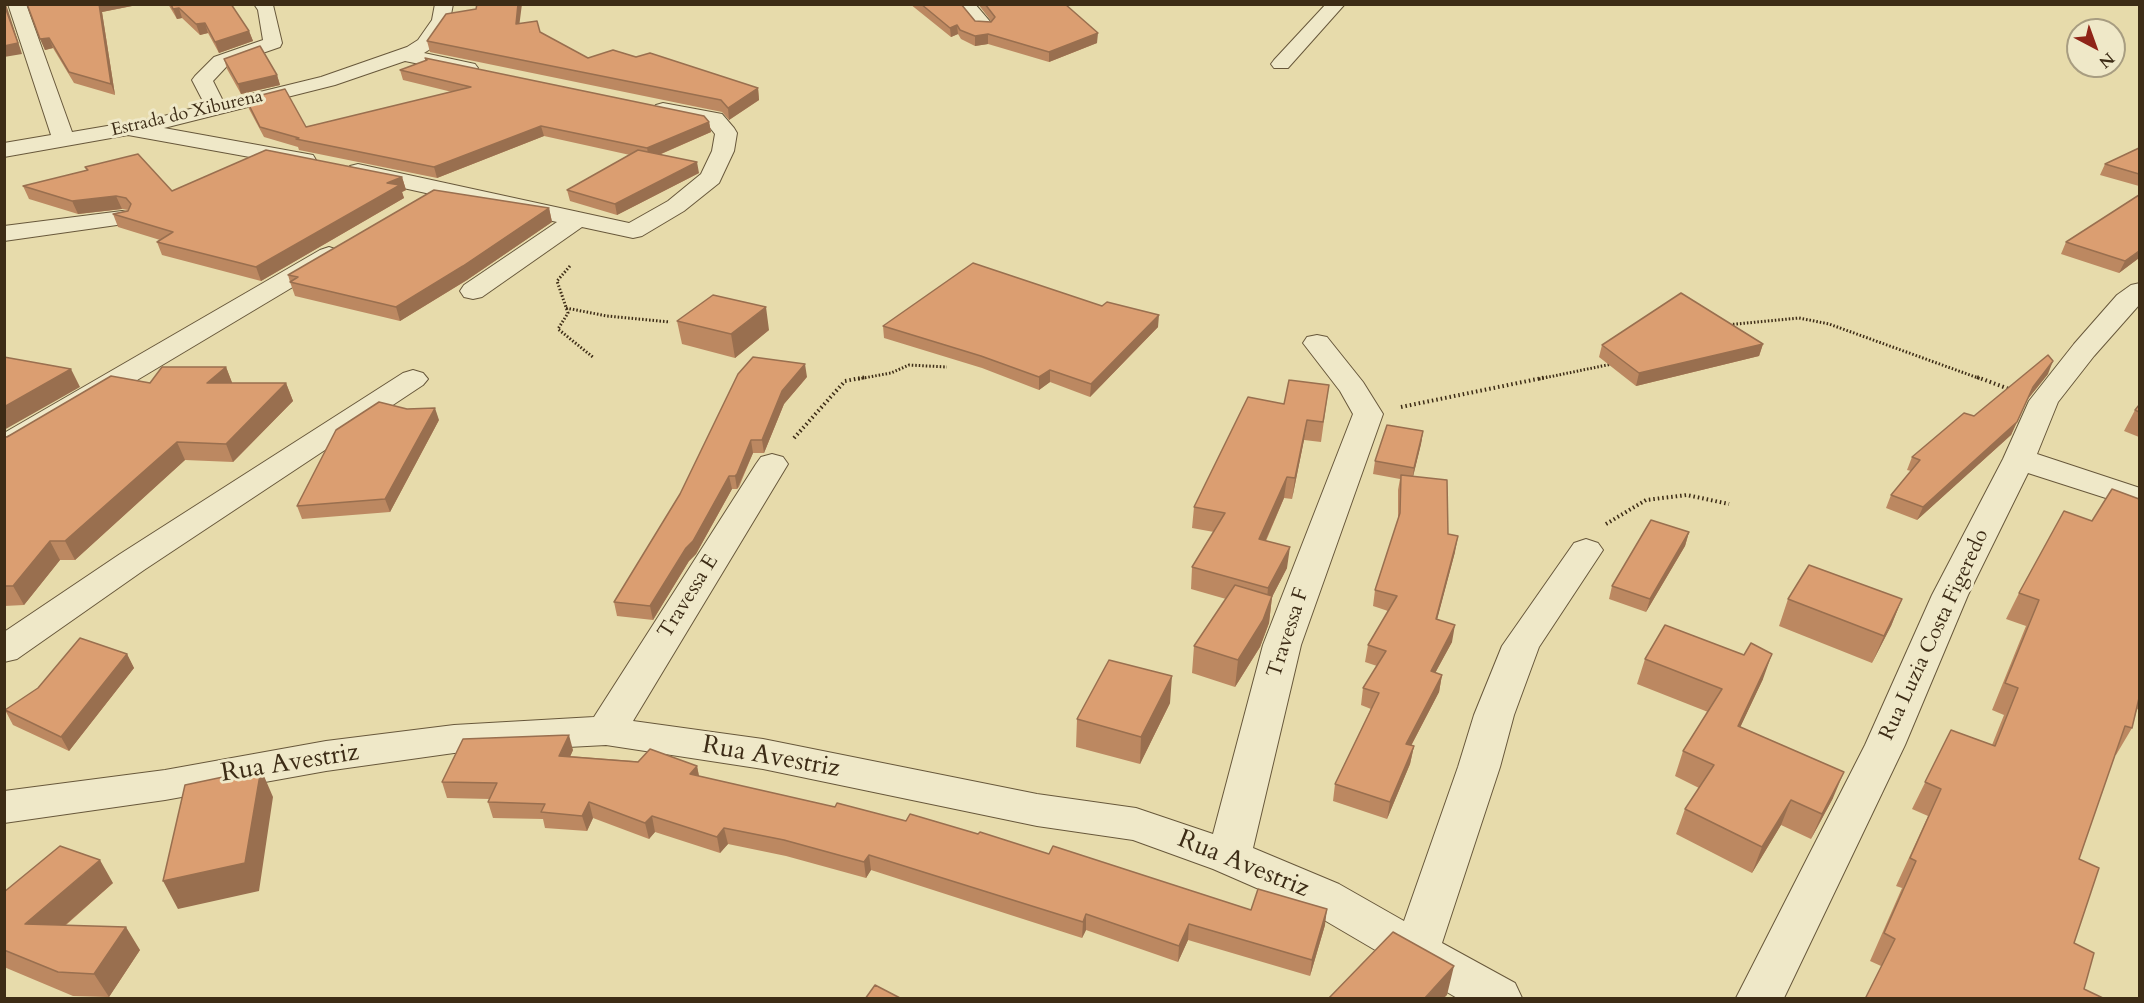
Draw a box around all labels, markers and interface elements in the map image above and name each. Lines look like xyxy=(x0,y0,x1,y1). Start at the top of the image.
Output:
north arrow xyxy=(2066,18,2126,78)
text: N xyxy=(2094,47,2119,73)
street label: Estrada do Xiburena xyxy=(109,86,265,142)
street label: Rua Luzia Costa Figeredo xyxy=(1875,526,1995,744)
street label: Travessa E xyxy=(653,550,725,644)
street label: Travessa F xyxy=(1263,585,1315,681)
street label: Rua Avestriz xyxy=(700,731,842,785)
street label: Rua Avestriz xyxy=(219,738,361,790)
street label: Rua Avestriz xyxy=(1173,824,1313,906)

